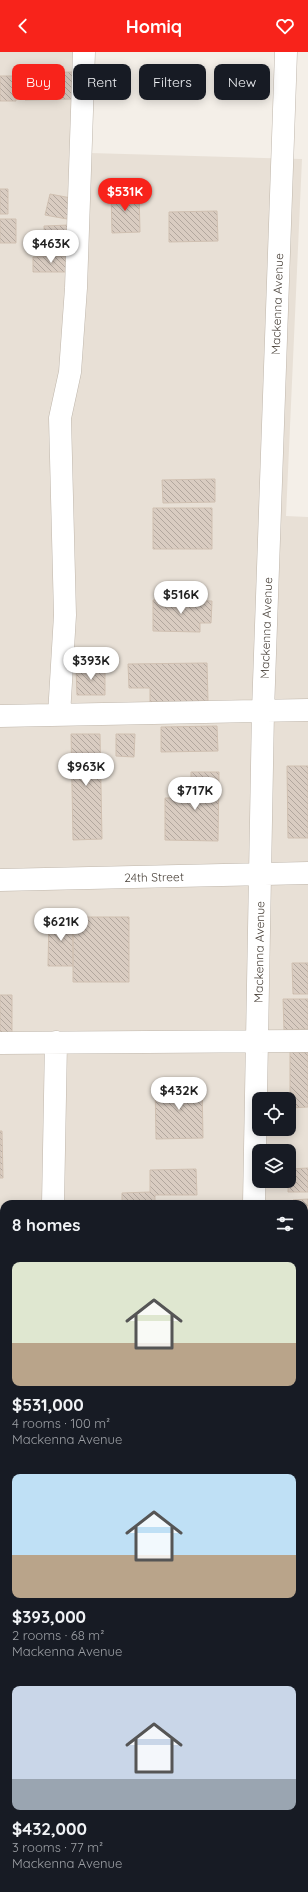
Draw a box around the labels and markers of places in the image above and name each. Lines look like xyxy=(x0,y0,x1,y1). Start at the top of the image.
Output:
pin: $531K xyxy=(97,178,153,212)
pin: $463K xyxy=(23,230,79,264)
pin: $516K xyxy=(153,581,209,615)
pin: $393K xyxy=(63,647,119,681)
pin: $963K xyxy=(58,753,114,787)
pin: $717K xyxy=(167,777,223,811)
pin: $621K xyxy=(33,908,89,942)
pin: $432K xyxy=(151,1077,207,1111)

